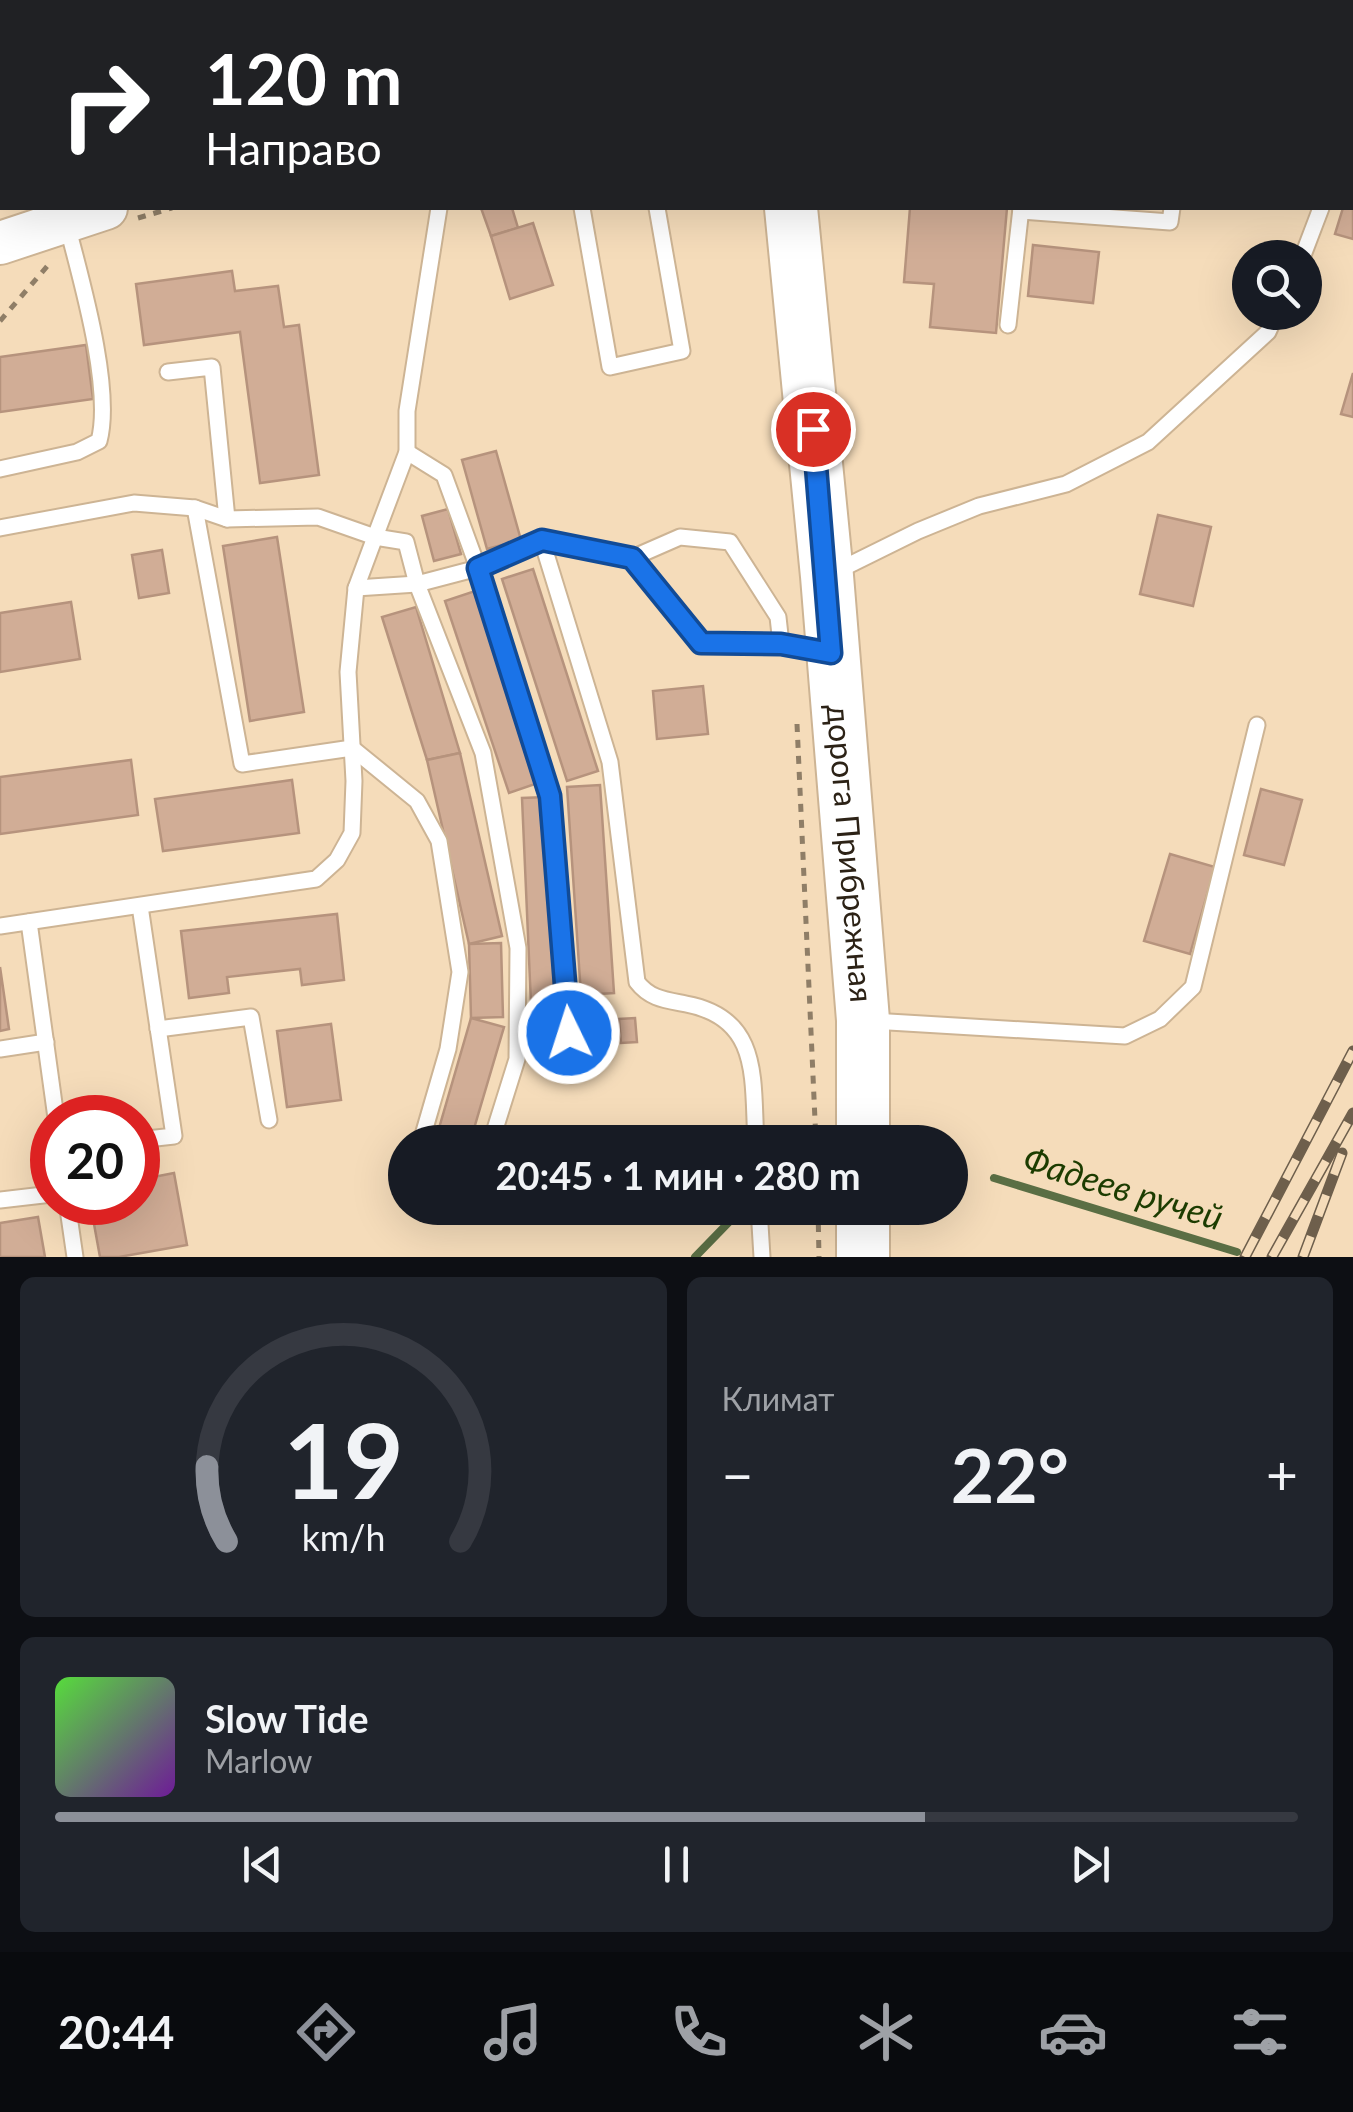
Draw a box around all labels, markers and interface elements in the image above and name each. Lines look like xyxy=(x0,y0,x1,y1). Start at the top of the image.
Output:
text: 120 m xyxy=(205,36,402,120)
icon: right xyxy=(40,40,170,170)
text: Направо xyxy=(205,121,382,175)
map controls xyxy=(1232,240,1322,330)
button: search xyxy=(1232,240,1322,330)
pin xyxy=(771,387,856,472)
icon: arrive xyxy=(786,402,841,457)
street label: дорога Прибрежная xyxy=(819,703,882,1004)
position arrow xyxy=(517,981,621,1085)
speed limit sign: 20 xyxy=(30,1095,160,1225)
water label: Фадеев ручей xyxy=(1019,1137,1228,1237)
text: 20:45 · 1 мин · 280 m xyxy=(495,1152,861,1198)
text: Климат xyxy=(722,1379,834,1418)
text: 19 xyxy=(283,1396,404,1521)
text: 22° xyxy=(951,1429,1069,1519)
text: − xyxy=(722,1441,753,1507)
text: + xyxy=(1266,1441,1298,1507)
text: km/h xyxy=(301,1516,385,1559)
text: Slow Tide xyxy=(205,1695,368,1741)
text: Marlow xyxy=(205,1741,312,1780)
icon: previous xyxy=(235,1837,290,1892)
icon: pause xyxy=(649,1837,704,1892)
icon: next xyxy=(1063,1837,1118,1892)
icon: directions xyxy=(291,1997,361,2067)
icon: music xyxy=(478,1997,548,2067)
icon: phone xyxy=(664,1997,734,2067)
icon: climate xyxy=(851,1997,921,2067)
icon: car xyxy=(1038,1997,1108,2067)
icon: filters xyxy=(1225,1997,1295,2067)
text: 20:44 xyxy=(58,2005,174,2059)

